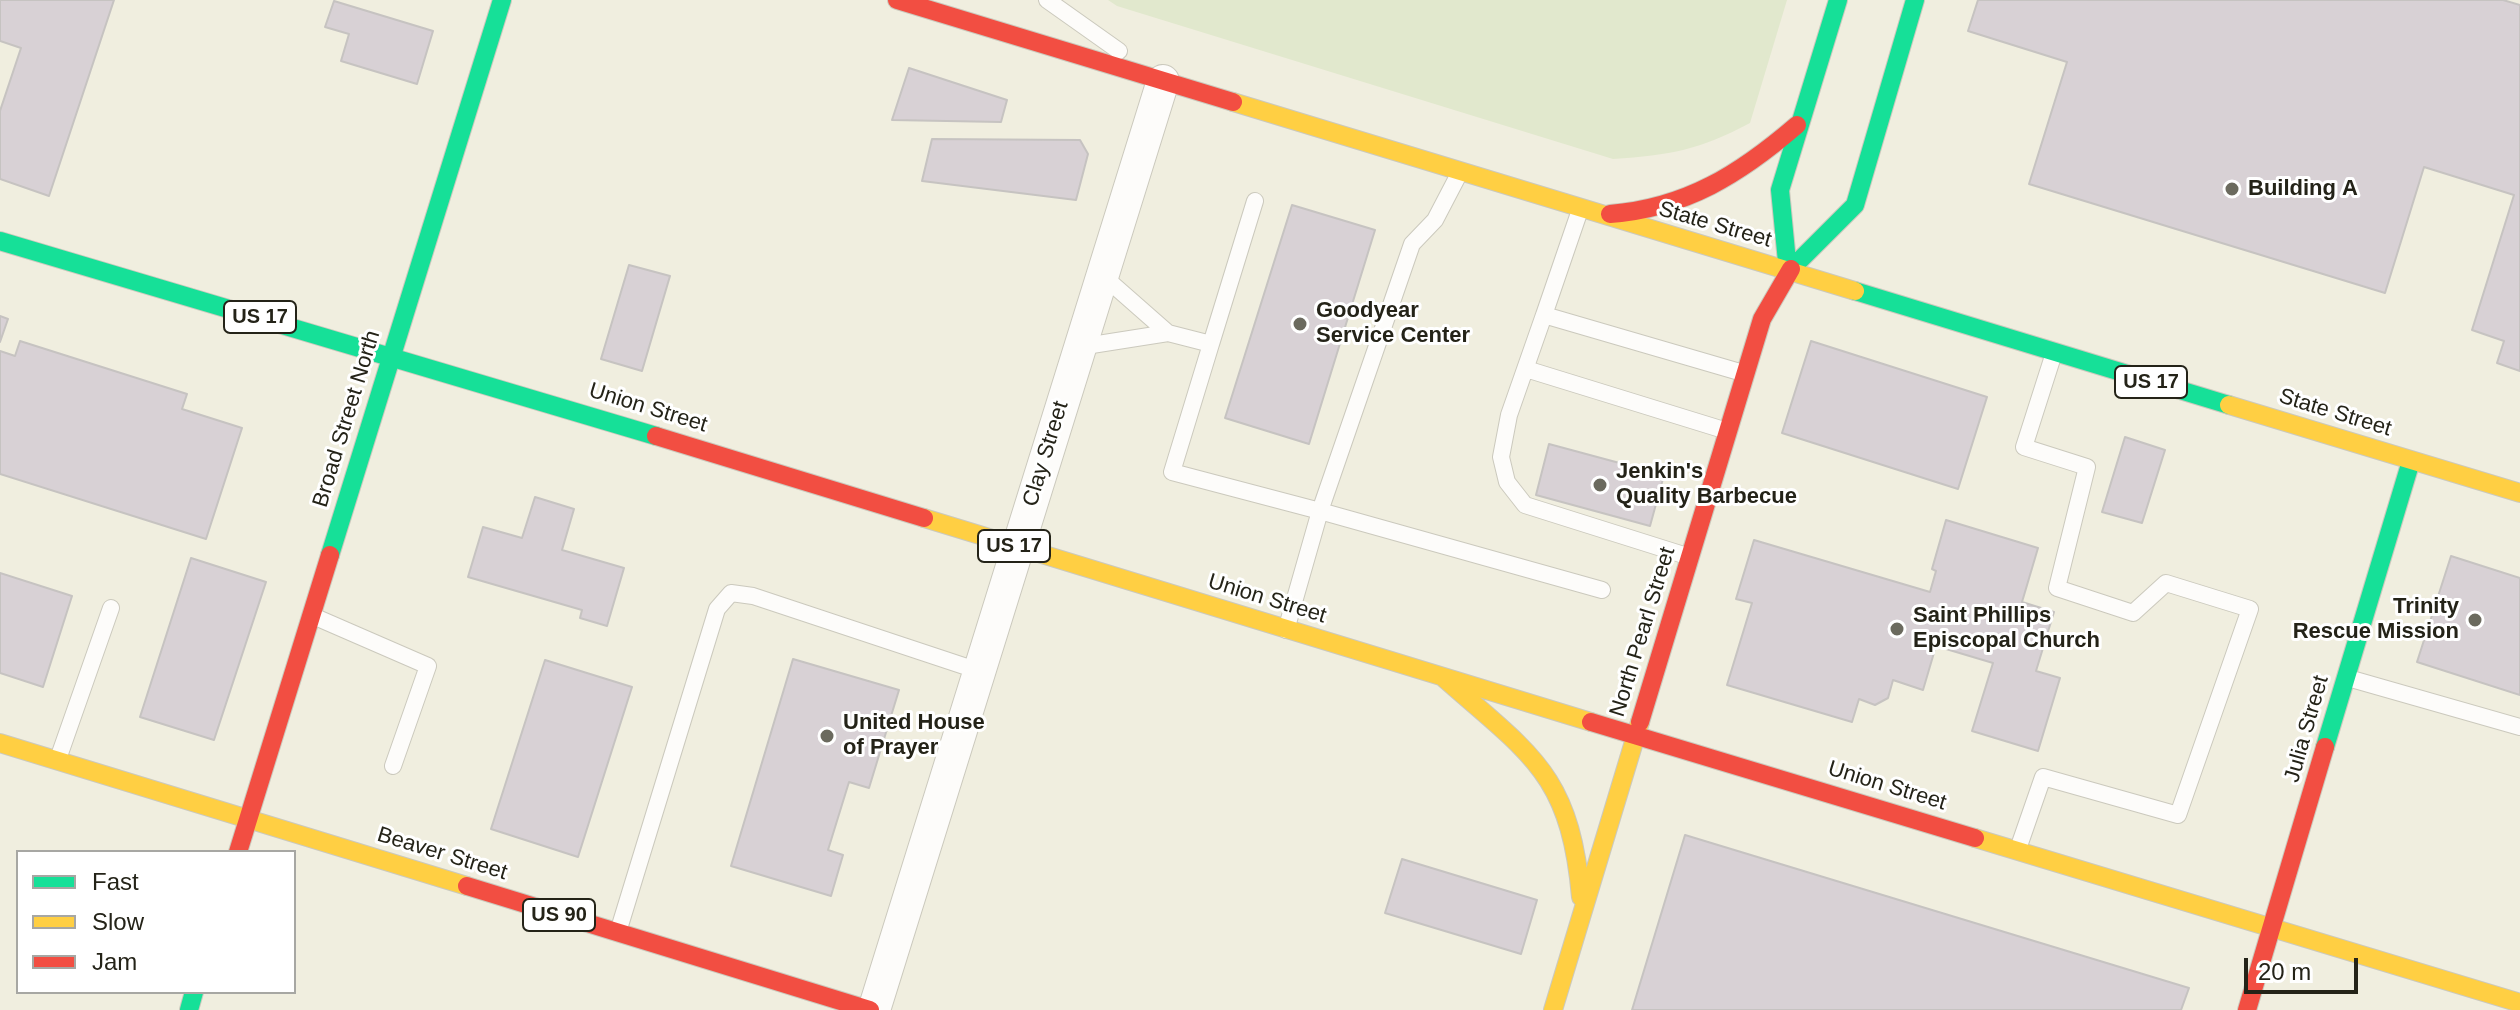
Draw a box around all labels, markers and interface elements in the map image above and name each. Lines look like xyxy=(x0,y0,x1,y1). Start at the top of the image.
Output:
place label: Building A xyxy=(2248,176,2358,202)
marker: Building A xyxy=(2223,180,2241,198)
street label: State Street xyxy=(1656,196,1774,254)
place label: Goodyear Service Center xyxy=(1316,298,1470,350)
road number: US 17 xyxy=(224,301,296,333)
marker: Goodyear Service Center xyxy=(1291,315,1309,333)
street label: Broad Street North xyxy=(308,327,386,511)
road number: US 17 xyxy=(2115,366,2187,398)
street label: Union Street xyxy=(586,377,710,439)
street label: State Street xyxy=(2276,383,2394,443)
street label: Clay Street xyxy=(1017,398,1075,510)
place label: Jenkin's Quality Barbecue xyxy=(1616,459,1797,510)
marker: Jenkin's Quality Barbecue xyxy=(1591,476,1609,494)
road number: US 17 xyxy=(978,530,1050,562)
street label: North Pearl Street xyxy=(1605,544,1681,720)
street label: Union Street xyxy=(1205,568,1329,630)
place label: Trinity Rescue Mission xyxy=(2293,594,2459,646)
place label: Saint Phillips Episcopal Church xyxy=(1913,603,2100,654)
marker: Trinity Rescue Mission xyxy=(2466,611,2484,629)
marker: Saint Phillips Episcopal Church xyxy=(1888,620,1906,638)
street label: Julia Street xyxy=(2279,672,2335,786)
place label: United House of Prayer xyxy=(843,710,985,762)
marker: United House of Prayer xyxy=(818,727,836,745)
street label: Union Street xyxy=(1825,755,1949,817)
street label: Beaver Street xyxy=(374,822,510,886)
legend xyxy=(16,850,296,994)
text: Fast xyxy=(92,868,139,895)
road number: US 90 xyxy=(523,899,595,931)
text: Slow xyxy=(92,908,144,935)
scale bar xyxy=(2248,942,2362,992)
text: Jam xyxy=(92,948,137,975)
text: 20 m xyxy=(2258,958,2311,985)

